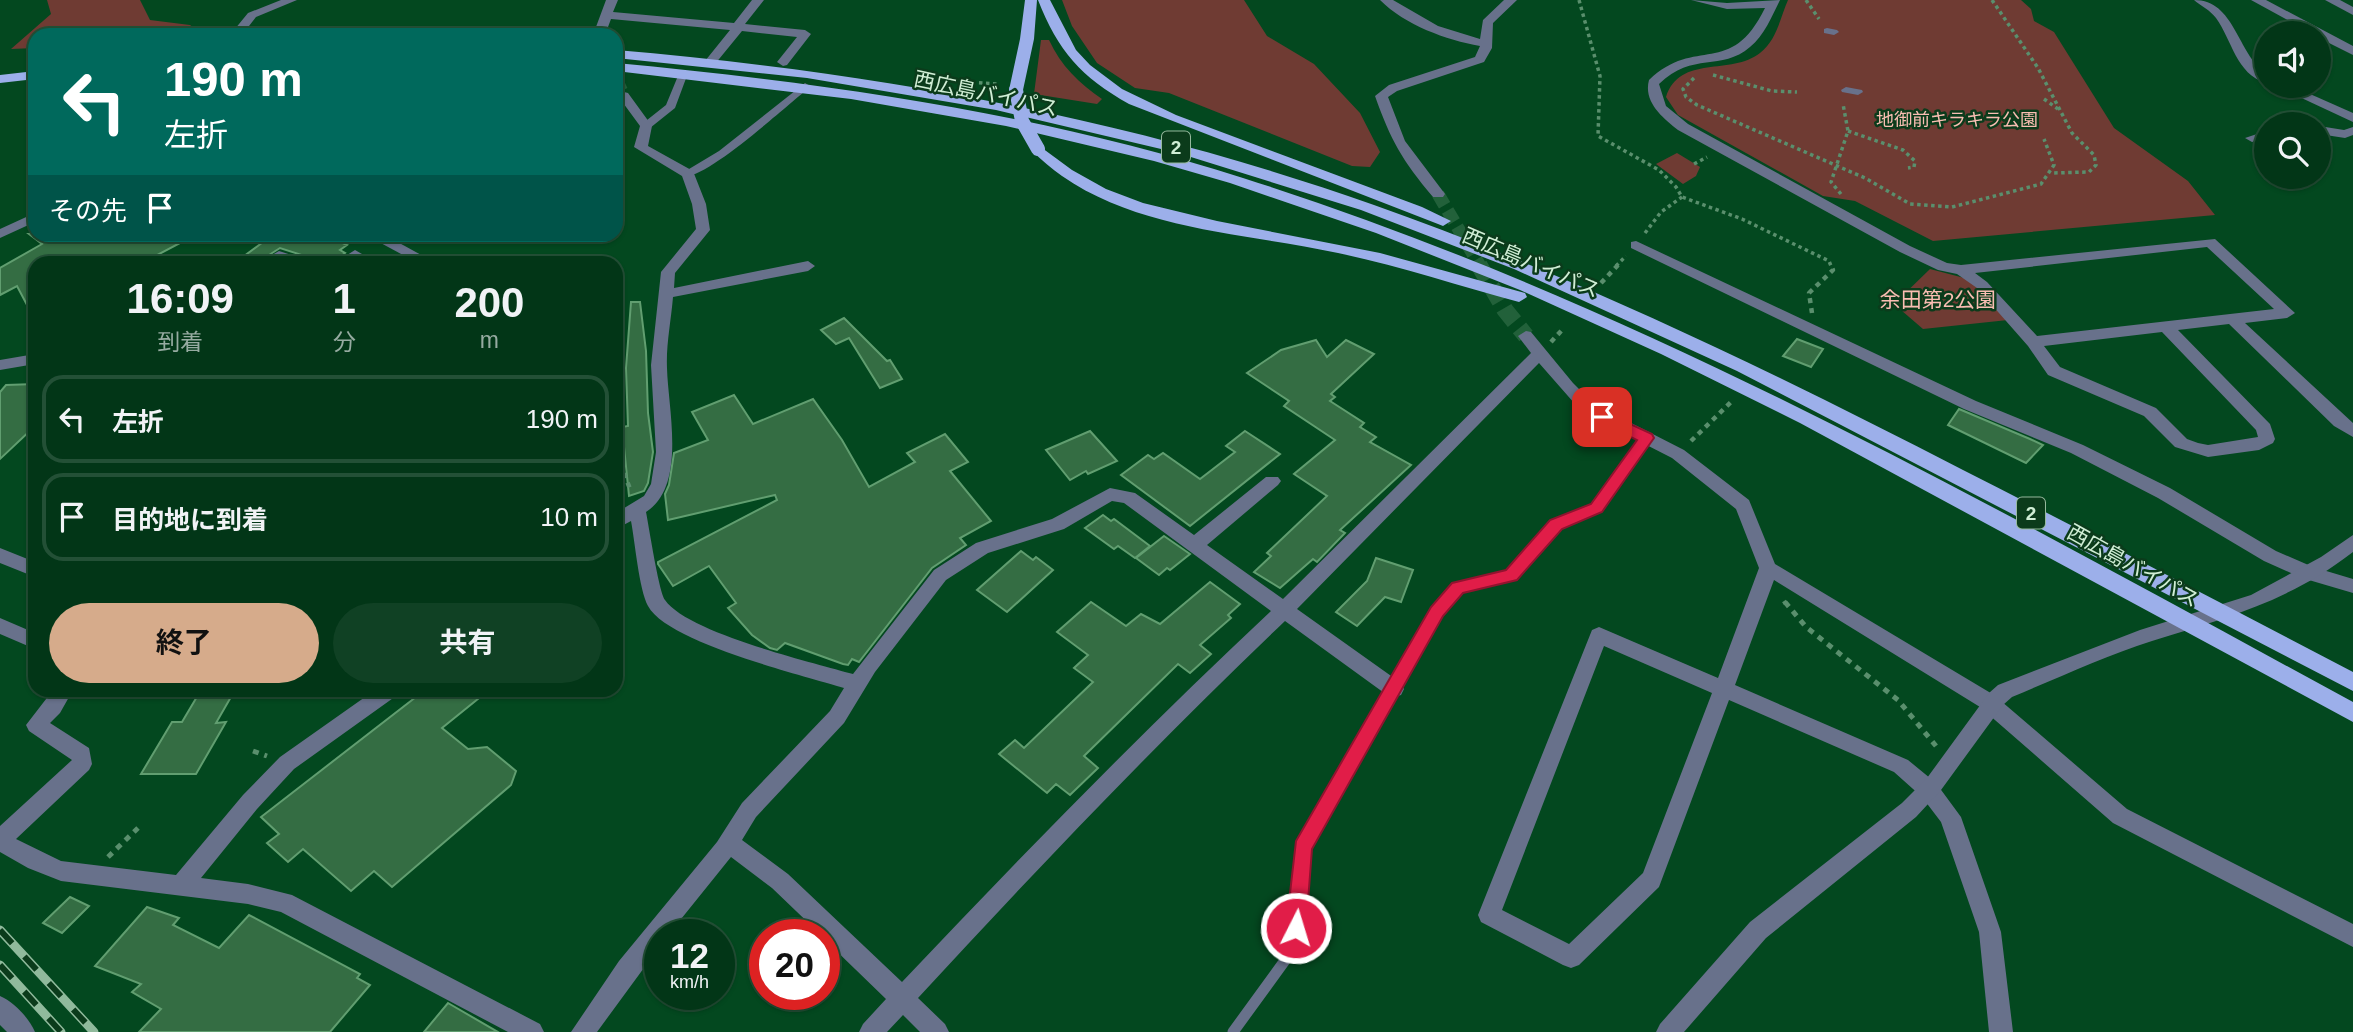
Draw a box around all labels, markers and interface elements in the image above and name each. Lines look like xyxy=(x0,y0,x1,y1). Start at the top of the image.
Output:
map controls xyxy=(2254,21,2331,189)
button: sound xyxy=(2254,21,2331,98)
text: 190 m xyxy=(164,52,303,106)
icon: left xyxy=(49,56,140,147)
street label: 西広島バイパス xyxy=(912,67,1060,120)
park label: 地御前キラキラ公園 xyxy=(1876,110,2038,130)
button: search xyxy=(2254,112,2331,189)
text: 左折 xyxy=(164,117,228,153)
road number: 2 xyxy=(1162,132,1190,162)
icon: arrive xyxy=(141,189,179,227)
text: その先 xyxy=(49,196,127,226)
street label: 西広島バイパス xyxy=(1459,223,1603,302)
text: 16:09 xyxy=(127,275,234,322)
text: 1 xyxy=(332,275,356,322)
text: 200 xyxy=(454,279,524,326)
park label: 余田第2公園 xyxy=(1880,288,1996,311)
text: m xyxy=(480,327,499,353)
text: 到着 xyxy=(157,329,203,355)
text: 分 xyxy=(333,329,356,355)
pin xyxy=(1572,387,1632,447)
icon: arrive xyxy=(1583,398,1621,436)
icon: left xyxy=(53,400,91,438)
text: 190 m xyxy=(526,404,598,434)
text: 左折 xyxy=(112,407,164,437)
icon: arrive xyxy=(53,498,91,536)
road number: 2 xyxy=(2017,498,2045,528)
text: 10 m xyxy=(540,502,598,532)
text: 目的地に到着 xyxy=(112,505,268,535)
street label: 西広島バイパス xyxy=(2064,520,2203,611)
button: 終了 xyxy=(49,603,319,683)
button: 共有 xyxy=(333,603,602,683)
position arrow xyxy=(1259,891,1333,965)
speed limit sign: 20 xyxy=(749,919,840,1010)
text: 12 xyxy=(670,936,709,975)
text: km/h xyxy=(670,972,709,992)

